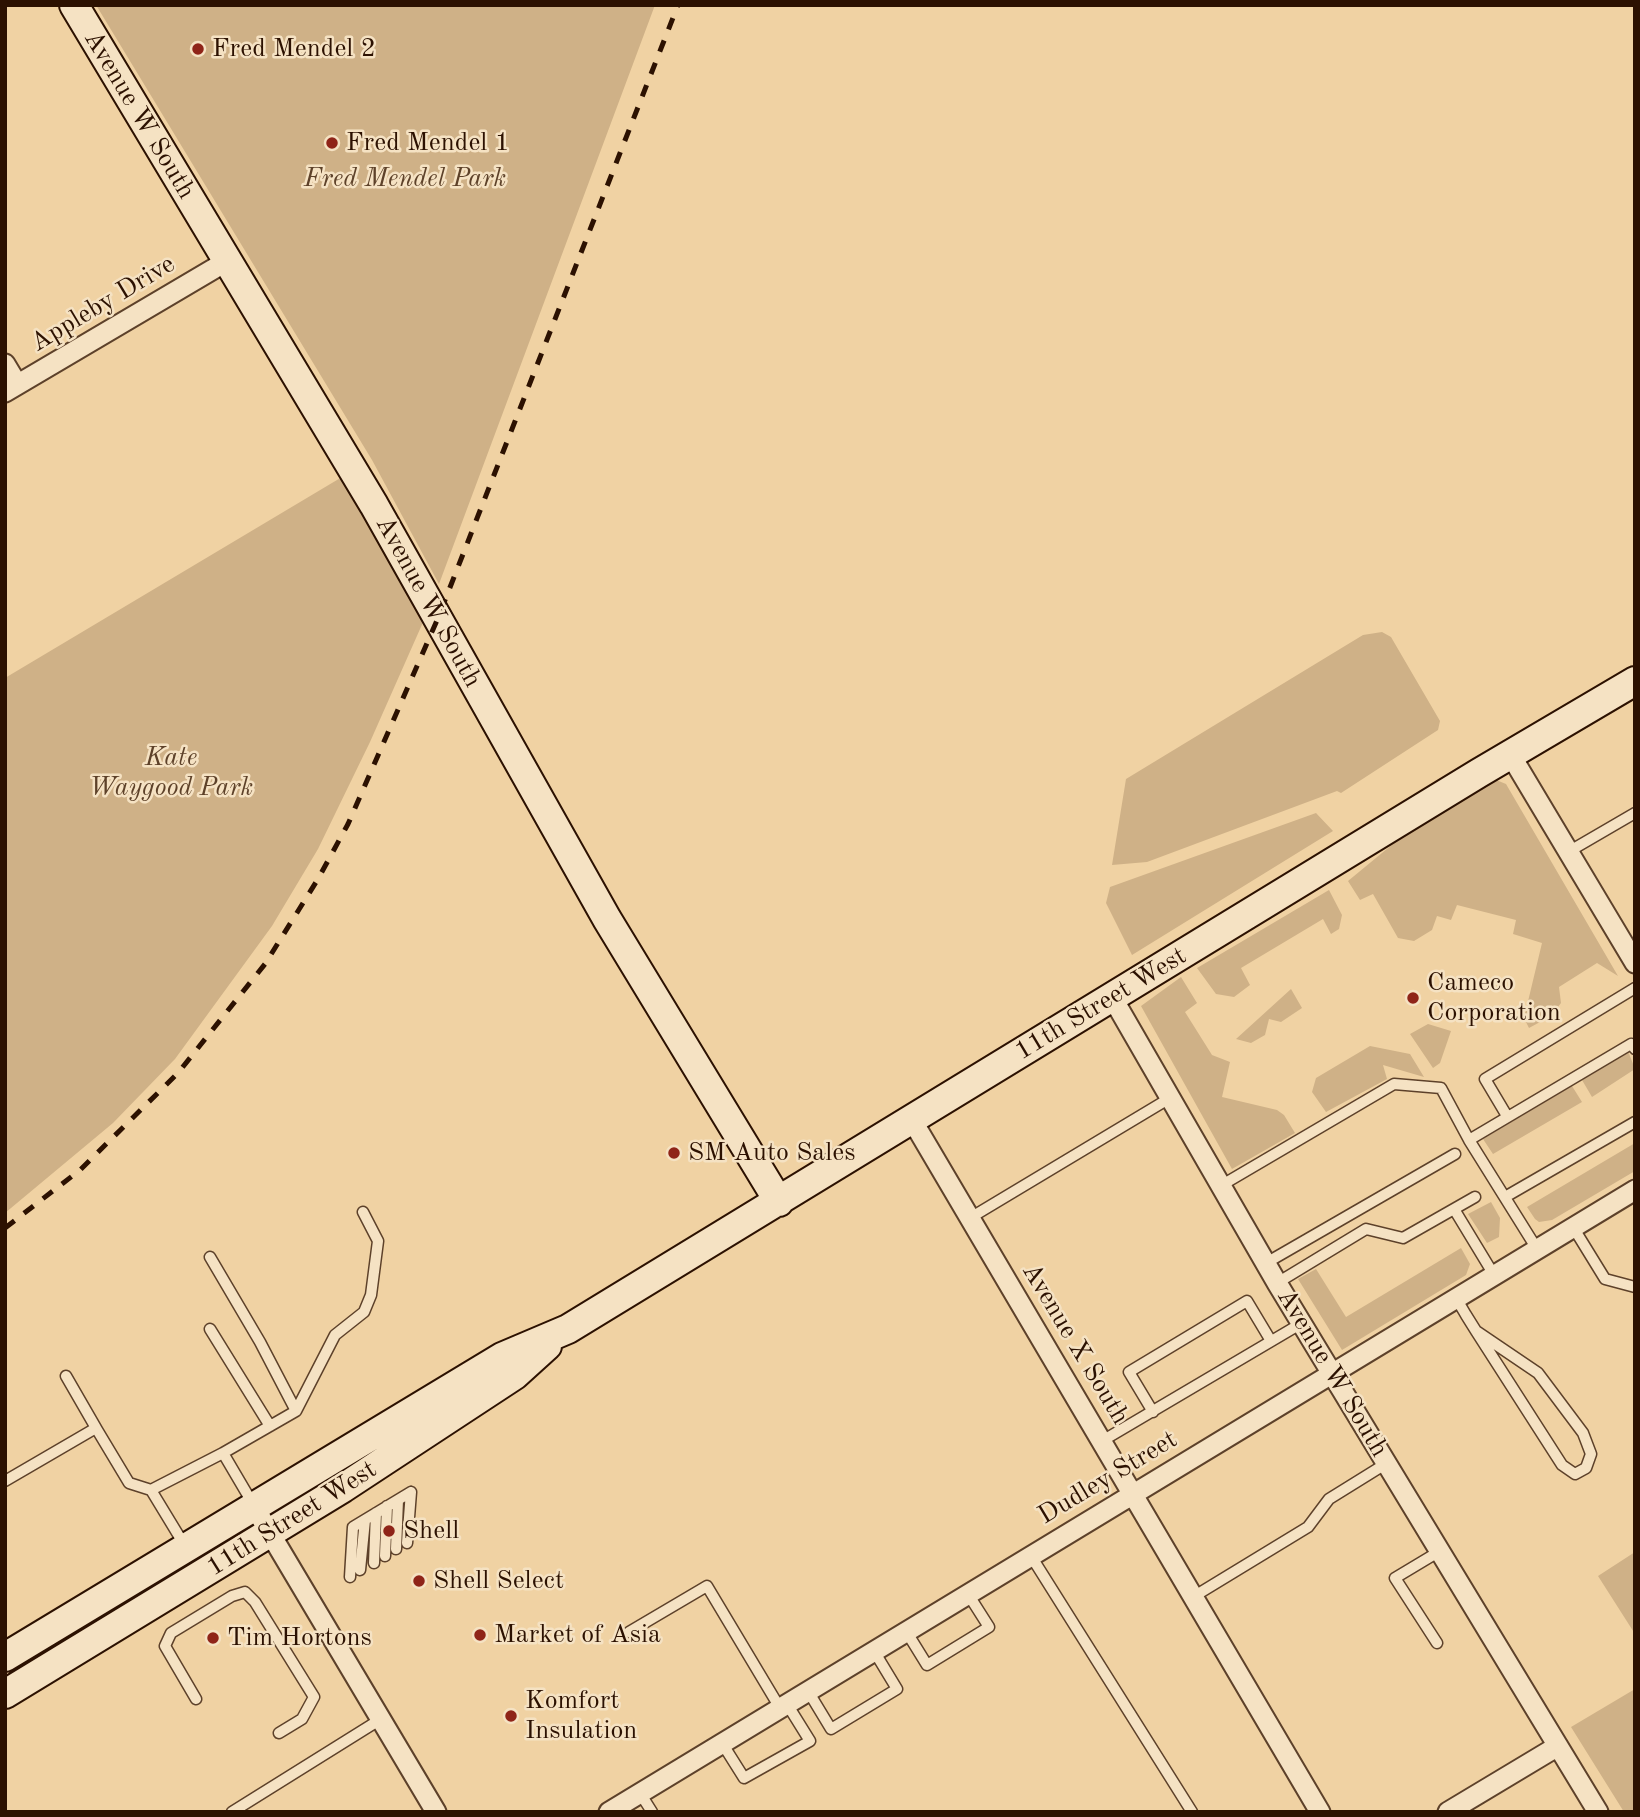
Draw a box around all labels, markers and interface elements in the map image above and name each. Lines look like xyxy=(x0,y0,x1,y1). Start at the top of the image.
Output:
street label: Avenue W South xyxy=(76,25,202,205)
place label: Fred Mendel 2 xyxy=(212,33,376,65)
marker: Fred Mendel 2 xyxy=(190,41,206,57)
place label: Fred Mendel 1 xyxy=(346,127,510,159)
marker: Fred Mendel 1 xyxy=(324,135,340,151)
park label: Fred Mendel Park xyxy=(304,163,506,195)
street label: Appleby Drive xyxy=(25,249,181,359)
street label: Avenue W South xyxy=(368,511,488,693)
park label: Kate Waygood Park xyxy=(89,742,253,804)
street label: 11th Street West xyxy=(1010,941,1192,1067)
place label: Cameco Corporation xyxy=(1427,967,1561,1028)
marker: Cameco Corporation xyxy=(1405,990,1421,1006)
place label: SM Auto Sales xyxy=(688,1137,855,1169)
marker: SM Auto Sales xyxy=(666,1145,682,1161)
street label: Avenue X South xyxy=(1015,1258,1135,1430)
street label: Avenue W South xyxy=(1269,1283,1395,1463)
street label: Dudley Street xyxy=(1033,1424,1183,1532)
street label: 11th Street West xyxy=(201,1454,383,1584)
place label: Shell xyxy=(403,1515,459,1547)
marker: Shell xyxy=(381,1523,397,1539)
place label: Shell Select xyxy=(433,1565,564,1597)
marker: Shell Select xyxy=(411,1573,427,1589)
place label: Market of Asia xyxy=(494,1619,661,1651)
place label: Tim Hortons xyxy=(227,1622,372,1654)
marker: Market of Asia xyxy=(472,1627,488,1643)
marker: Tim Hortons xyxy=(205,1630,221,1646)
place label: Komfort Insulation xyxy=(525,1685,637,1746)
marker: Komfort Insulation xyxy=(503,1708,519,1724)

